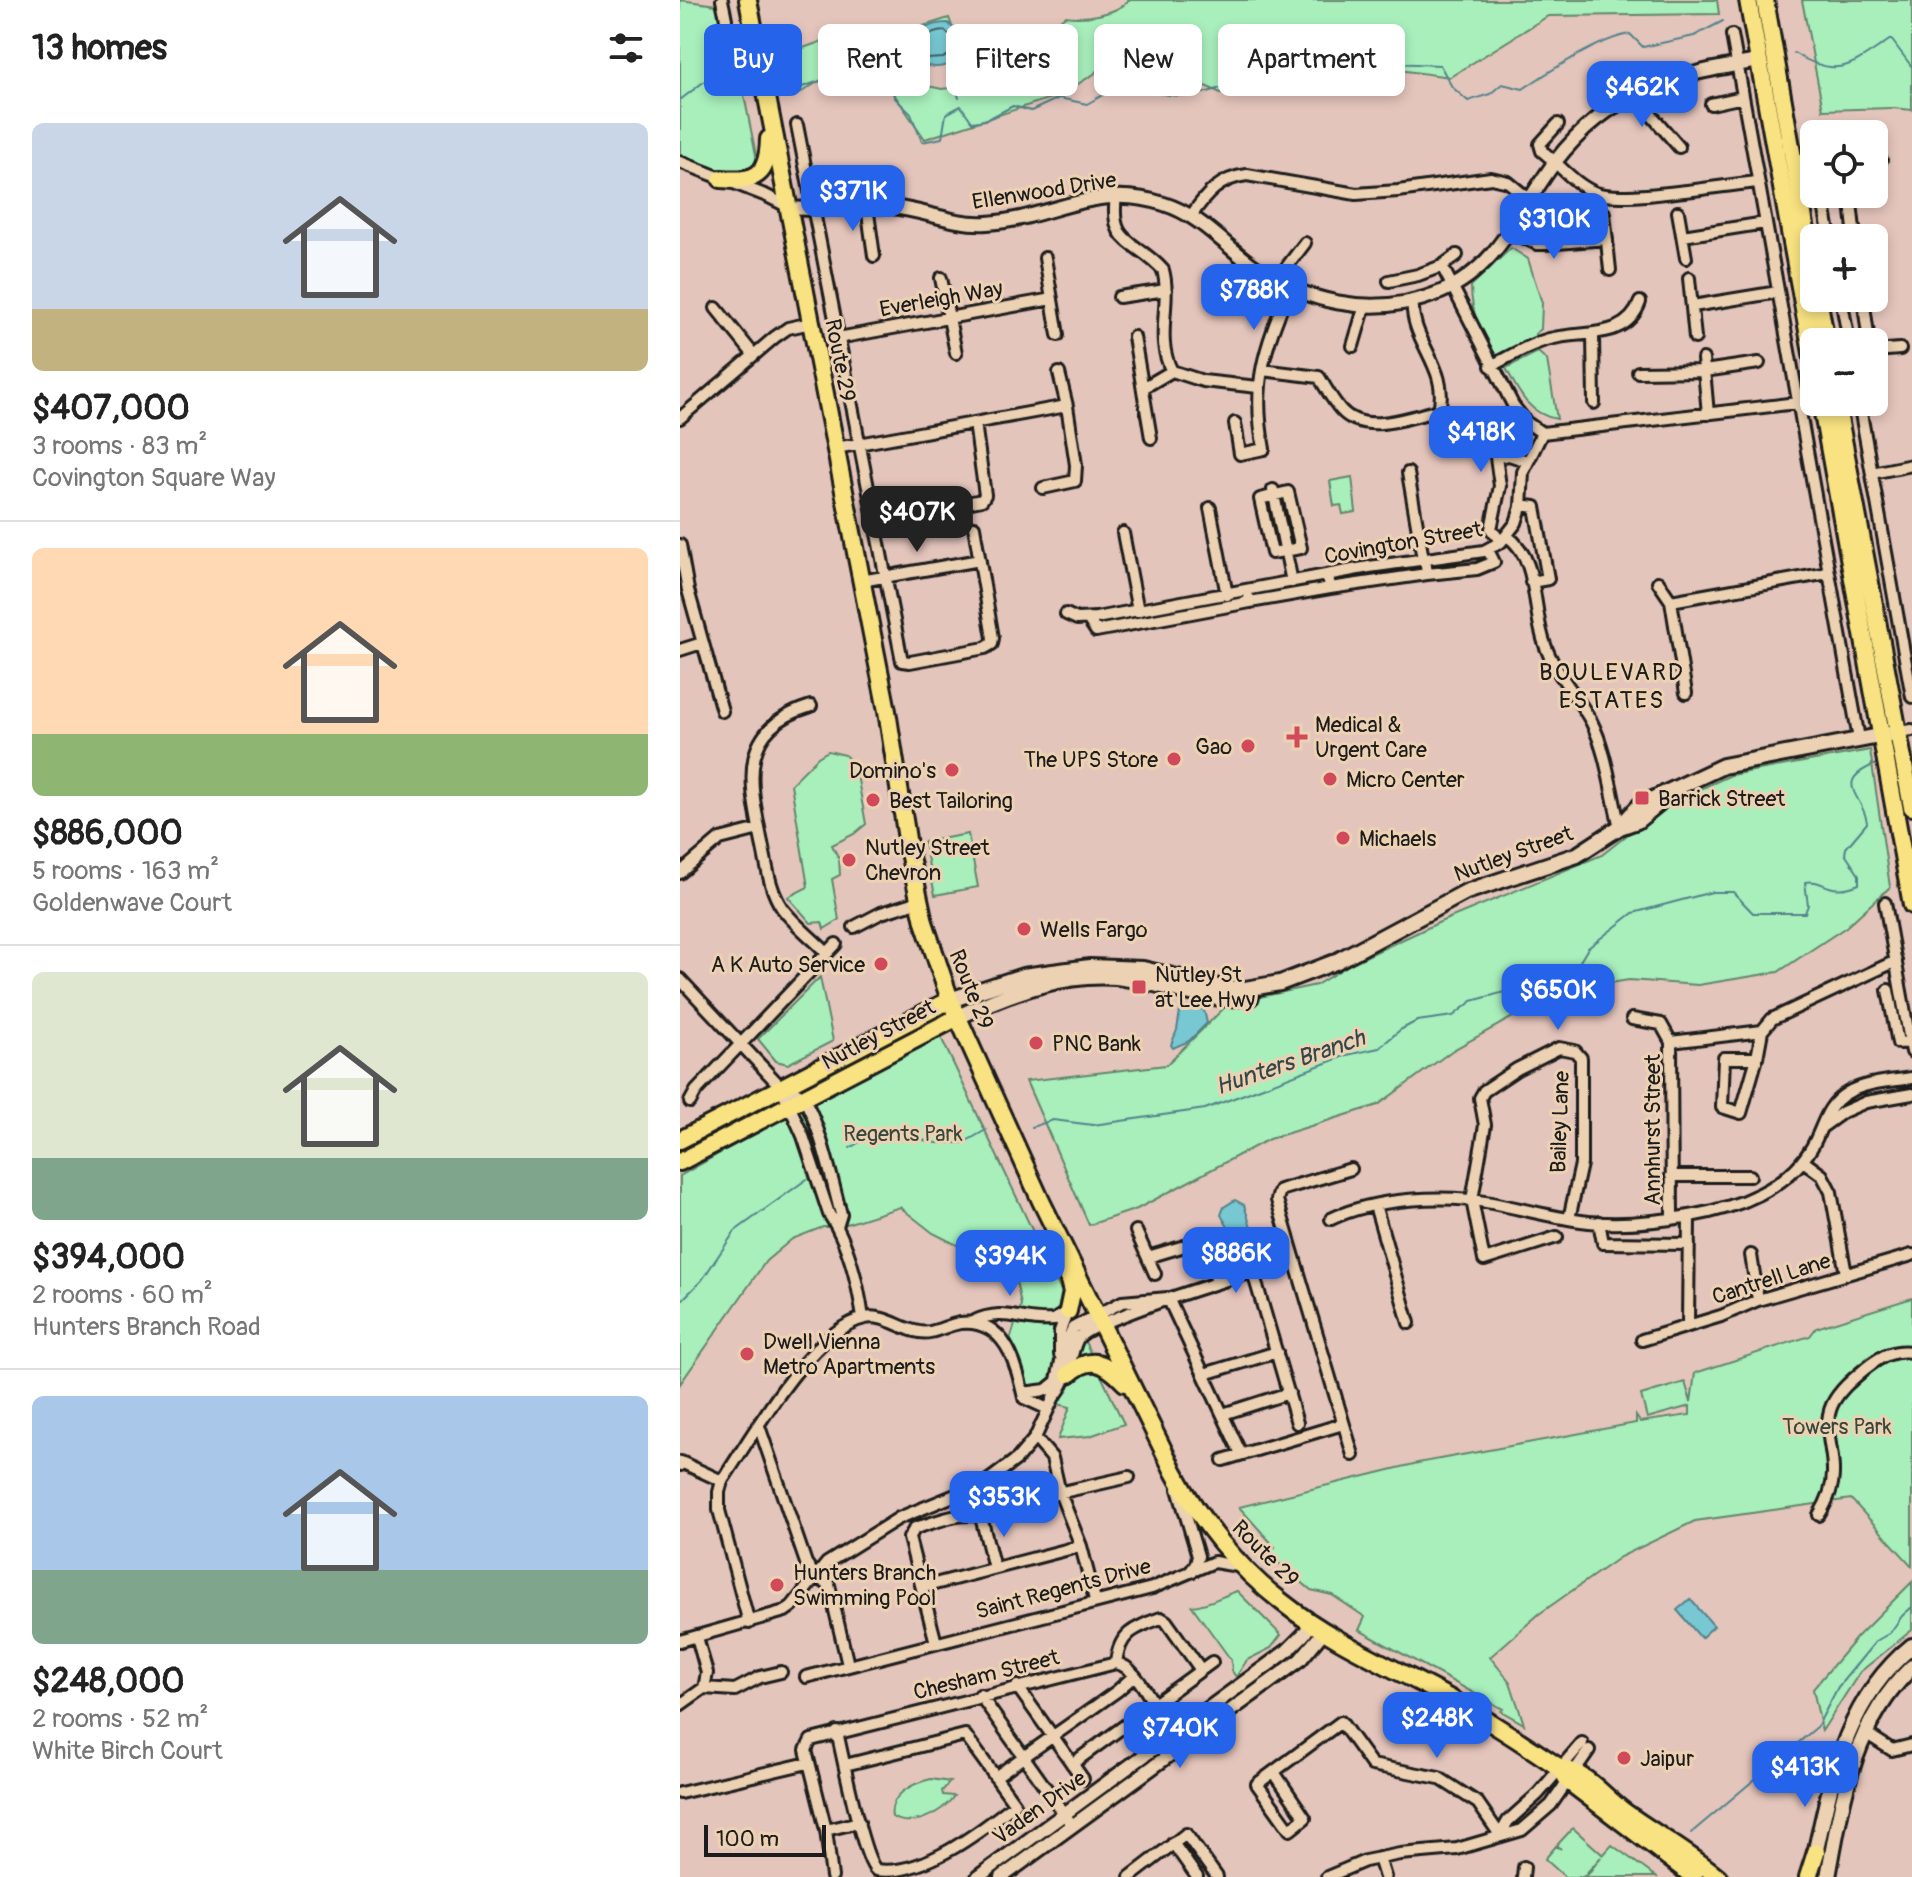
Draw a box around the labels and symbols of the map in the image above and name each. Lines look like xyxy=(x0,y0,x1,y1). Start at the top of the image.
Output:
pin: $462K xyxy=(1586,61,1698,129)
pin: $371K xyxy=(797,165,909,233)
street label: Ellenwood Drive xyxy=(970,166,1118,216)
pin: $310K xyxy=(1498,193,1610,261)
pin: $788K xyxy=(1198,264,1310,332)
street label: Everleigh Way xyxy=(877,274,1005,324)
street label: Route 29 xyxy=(818,316,862,404)
pin: $418K xyxy=(1425,406,1537,474)
pin: $407K xyxy=(861,486,973,554)
street label: Covington Street xyxy=(1322,515,1484,571)
district label: BOULEVARD ESTATES xyxy=(1539,658,1685,715)
place label: Medical & Urgent Care xyxy=(1315,711,1427,764)
marker: Medical & Urgent Care xyxy=(1286,726,1308,748)
place label: Gao xyxy=(1195,733,1232,761)
marker: Gao xyxy=(1239,737,1257,755)
place label: The UPS Store xyxy=(1024,746,1158,774)
marker: The UPS Store xyxy=(1165,750,1183,768)
place label: Domino's xyxy=(849,757,936,785)
marker: Domino's xyxy=(943,761,961,779)
place label: Micro Center xyxy=(1346,766,1465,794)
marker: Micro Center xyxy=(1321,770,1339,788)
place label: Barrick Street xyxy=(1658,785,1785,813)
place label: Best Tailoring xyxy=(889,787,1013,815)
marker: Barrick Street xyxy=(1633,789,1651,807)
marker: Best Tailoring xyxy=(864,791,882,809)
street label: Nutley Street xyxy=(1450,819,1577,888)
place label: Michaels xyxy=(1359,825,1437,853)
marker: Michaels xyxy=(1334,829,1352,847)
place label: Nutley Street Chevron xyxy=(865,834,990,887)
marker: Nutley Street Chevron xyxy=(840,851,858,869)
place label: Wells Fargo xyxy=(1040,916,1148,944)
marker: Wells Fargo xyxy=(1015,920,1033,938)
street label: Route 29 xyxy=(942,945,1000,1033)
place label: A K Auto Service xyxy=(711,951,865,979)
marker: A K Auto Service xyxy=(872,955,890,973)
place label: Nutley St at Lee Hwy xyxy=(1155,961,1255,1014)
pin: $650K xyxy=(1502,964,1614,1032)
marker: Nutley St at Lee Hwy xyxy=(1130,978,1148,996)
street label: Nutley Street xyxy=(817,993,940,1077)
water label: Hunters Branch xyxy=(1212,1023,1370,1102)
place label: PNC Bank xyxy=(1052,1030,1141,1058)
marker: PNC Bank xyxy=(1027,1034,1045,1052)
street label: Annhurst Street xyxy=(1639,1054,1667,1206)
street label: Bailey Lane xyxy=(1544,1070,1576,1174)
park label: Regents Park xyxy=(843,1120,963,1148)
pin: $886K xyxy=(1180,1227,1292,1295)
pin: $394K xyxy=(954,1230,1066,1298)
street label: Cantrell Lane xyxy=(1708,1247,1834,1311)
place label: Dwell Vienna Metro Apartments xyxy=(763,1328,935,1381)
marker: Dwell Vienna Metro Apartments xyxy=(738,1345,756,1363)
park label: Towers Park xyxy=(1782,1413,1892,1441)
pin: $353K xyxy=(948,1471,1060,1539)
street label: Route 29 xyxy=(1226,1514,1305,1593)
street label: Saint Regents Drive xyxy=(973,1552,1154,1626)
place label: Hunters Branch Swimming Pool xyxy=(793,1559,936,1612)
marker: Hunters Branch Swimming Pool xyxy=(768,1576,786,1594)
street label: Chesham Street xyxy=(911,1643,1062,1707)
pin: $248K xyxy=(1381,1692,1493,1760)
pin: $740K xyxy=(1124,1702,1236,1770)
pin: $413K xyxy=(1749,1741,1861,1809)
place label: Jaipur xyxy=(1640,1745,1694,1773)
marker: Jaipur xyxy=(1615,1749,1633,1767)
street label: Vaden Drive xyxy=(987,1764,1092,1851)
scale bar xyxy=(704,1821,826,1857)

